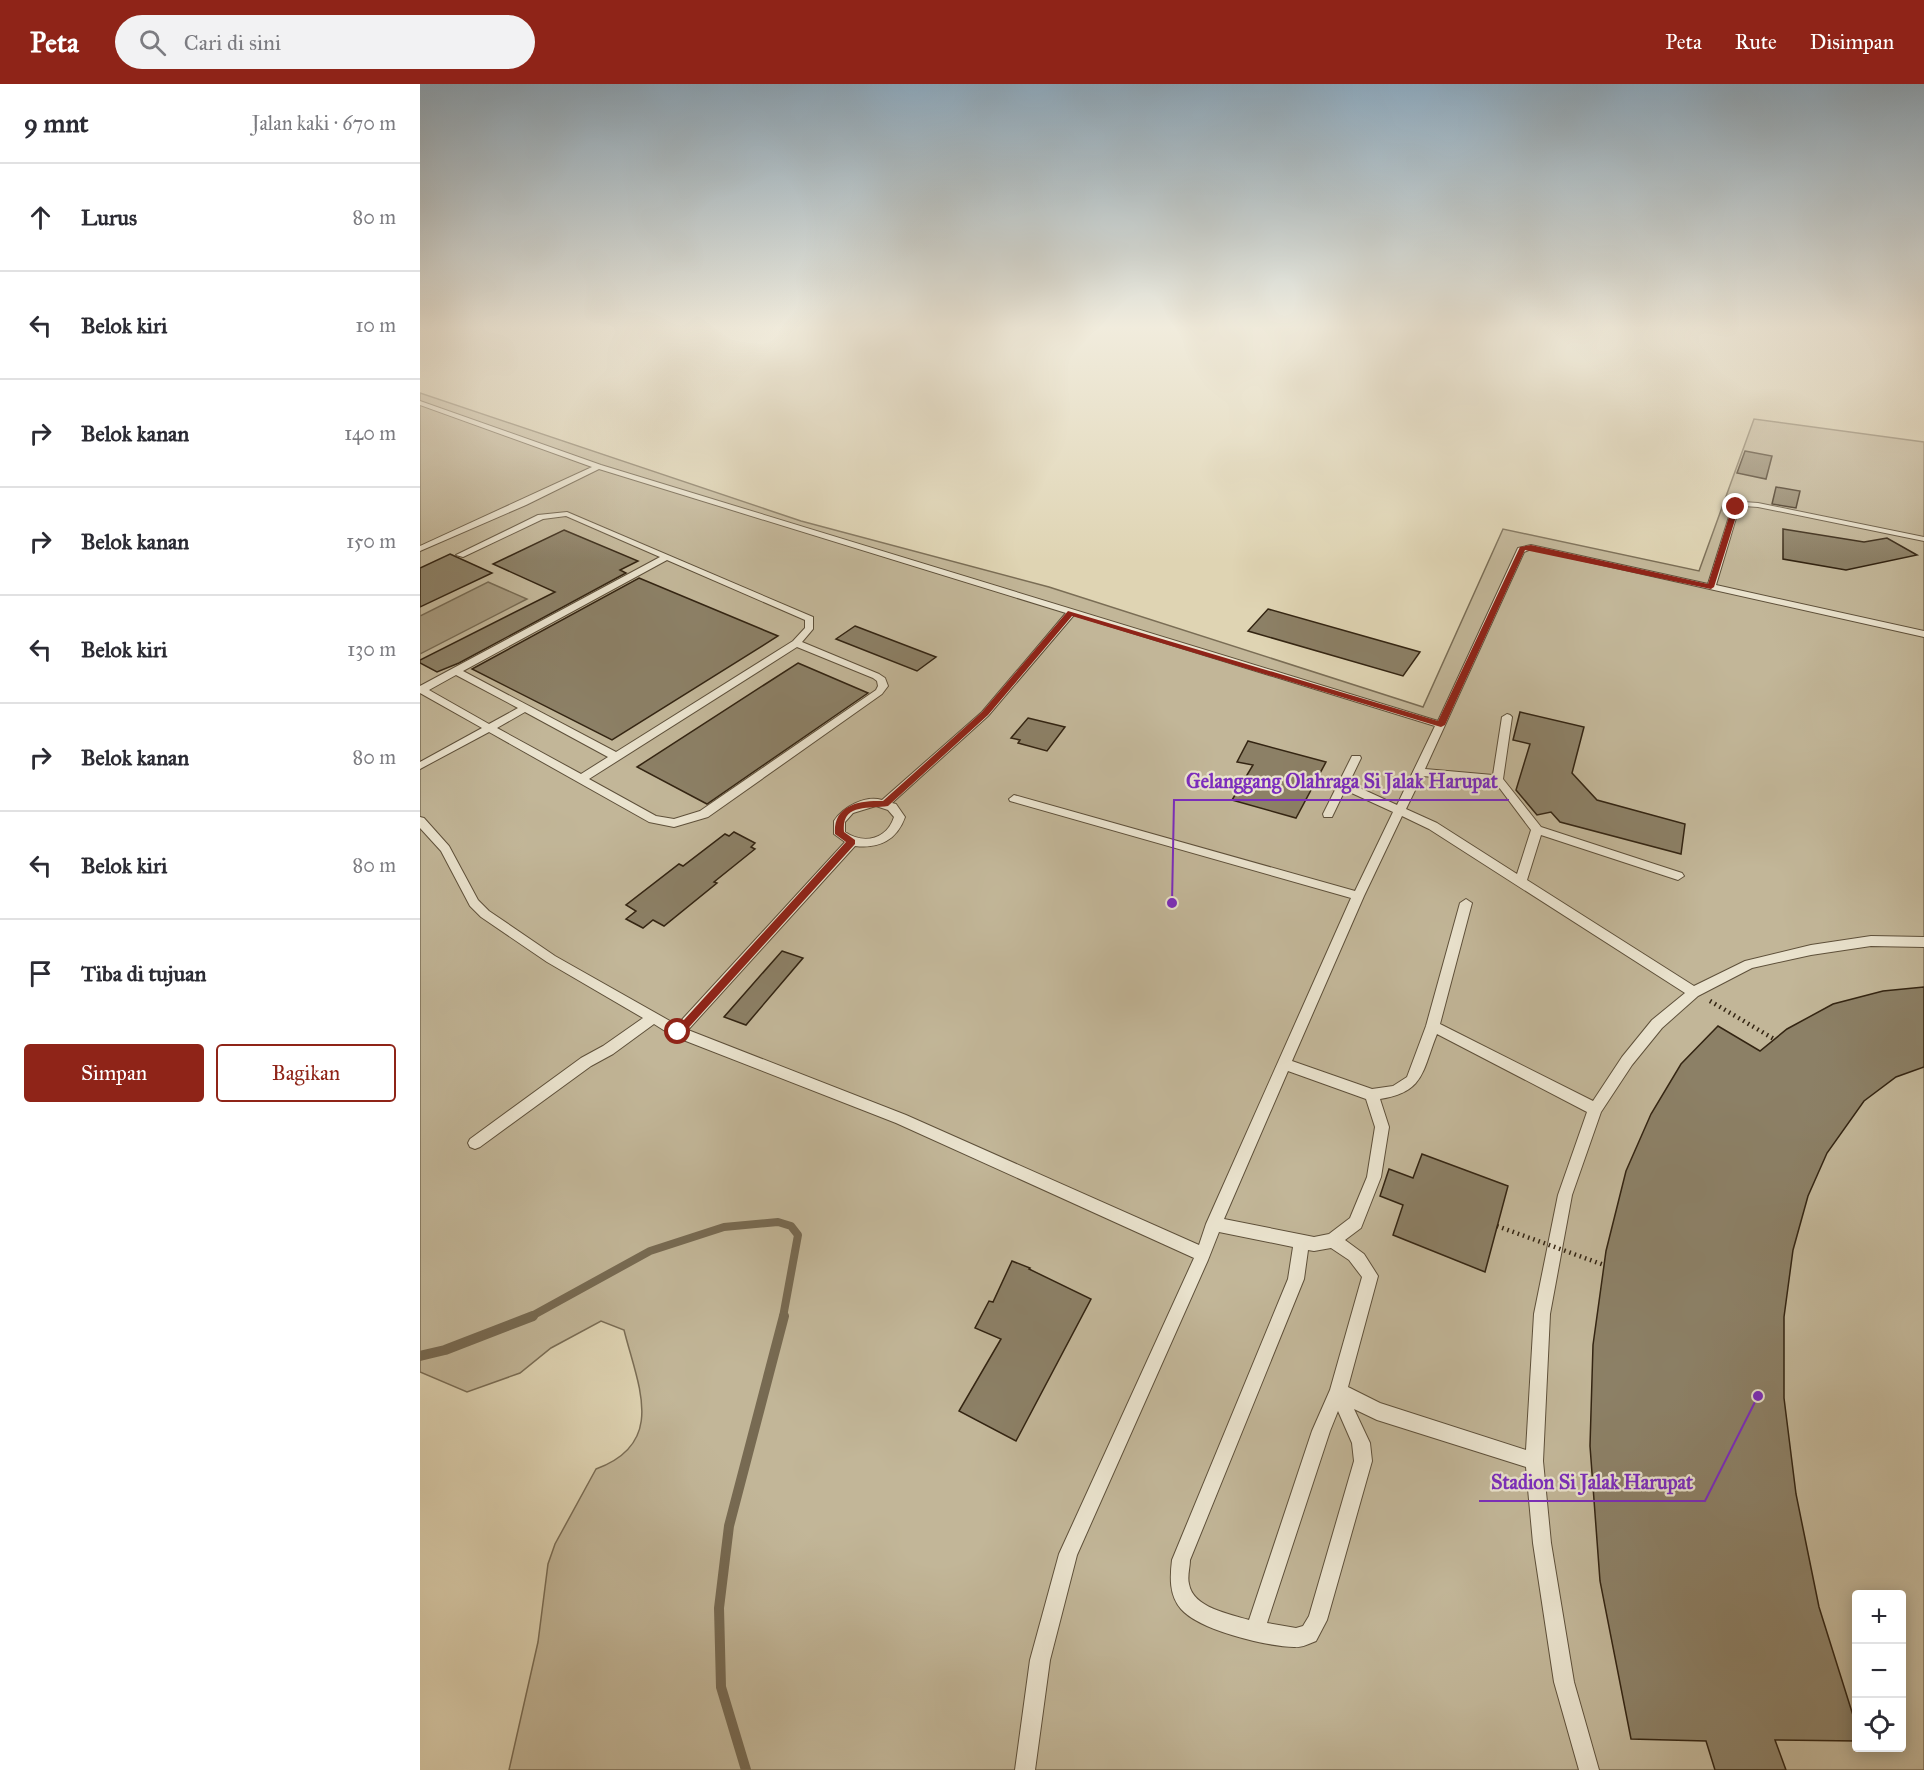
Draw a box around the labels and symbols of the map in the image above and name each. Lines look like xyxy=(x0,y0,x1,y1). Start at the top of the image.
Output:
route end xyxy=(1722,493,1748,519)
callout: Gelanggang Olahraga Si Jalak Harupat xyxy=(1174,762,1509,800)
text: Gelanggang Olahraga Si Jalak Harupat xyxy=(1186,769,1499,795)
route start xyxy=(664,1018,690,1044)
callout: Stadion Si Jalak Harupat xyxy=(1479,1463,1705,1501)
text: Stadion Si Jalak Harupat xyxy=(1491,1470,1694,1496)

